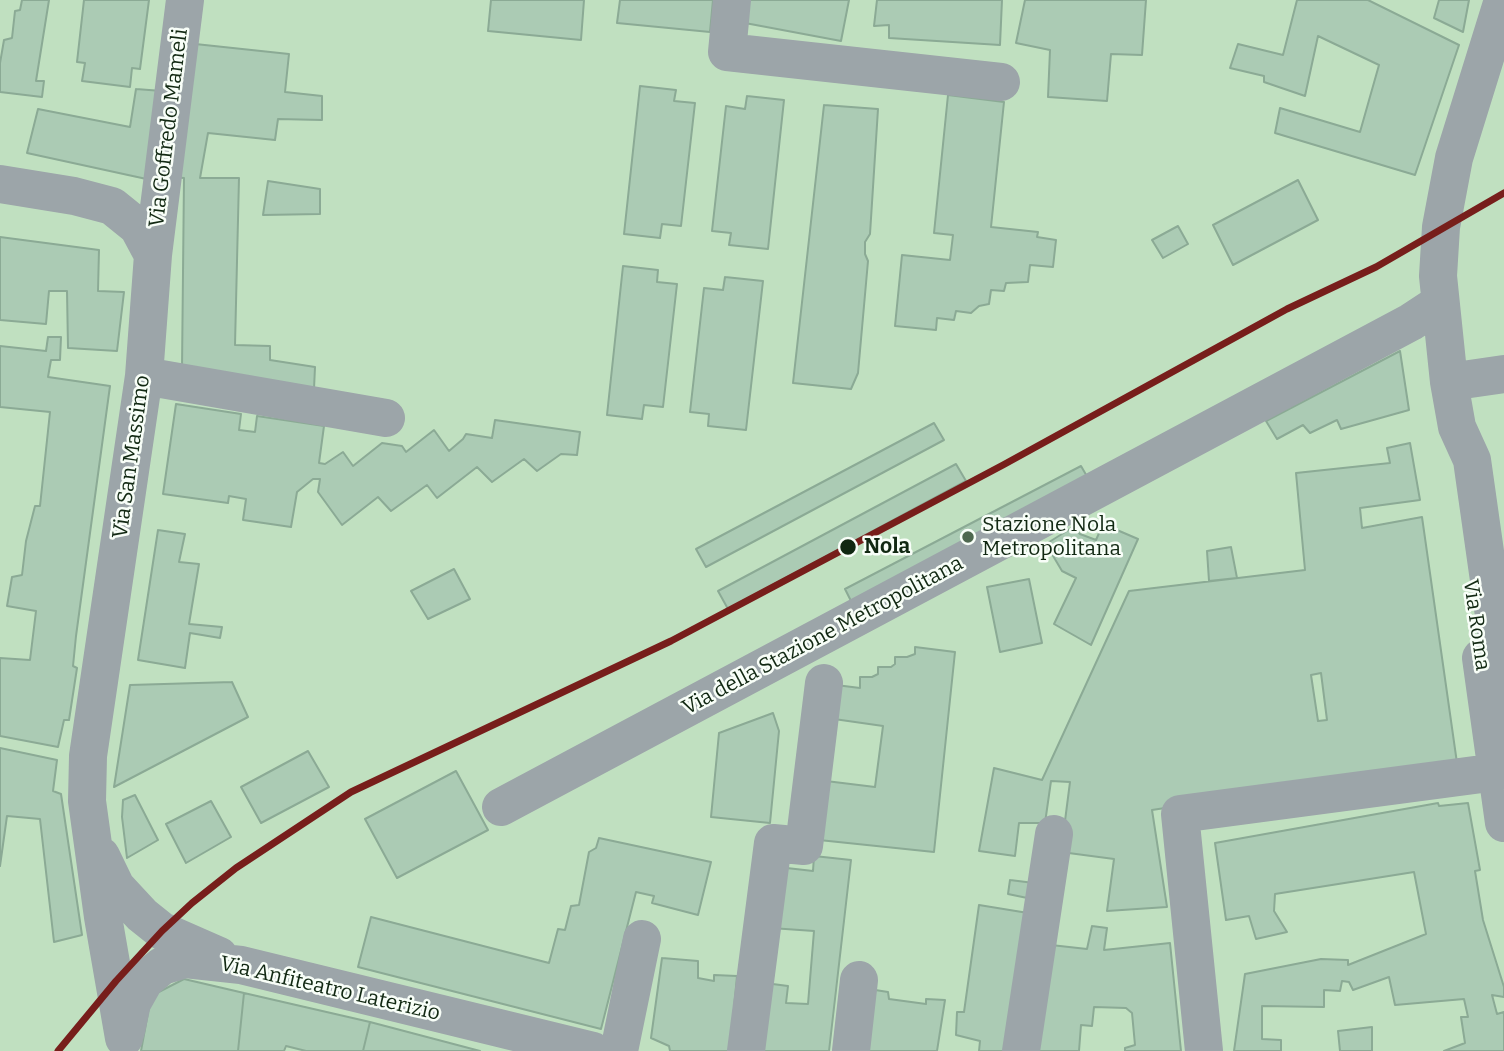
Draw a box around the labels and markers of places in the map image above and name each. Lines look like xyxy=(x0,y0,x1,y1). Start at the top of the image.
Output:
place label: Stazione Nola Metropolitana xyxy=(982,512,1121,562)
marker: Stazione Nola Metropolitana xyxy=(960,529,976,545)
place label: Nola xyxy=(864,534,910,560)
marker: Nola xyxy=(838,537,858,557)

